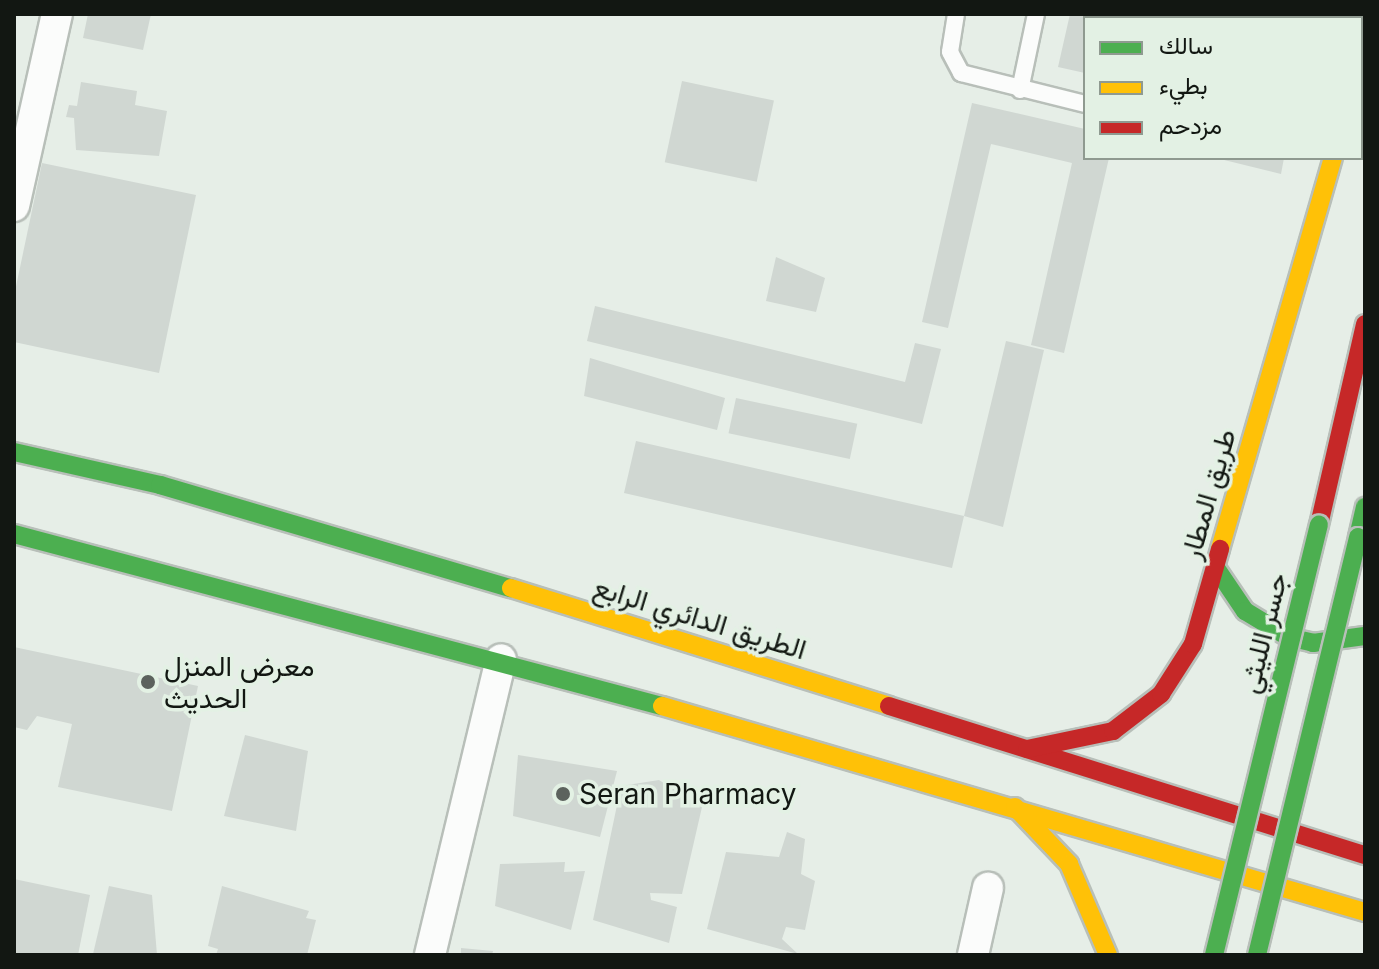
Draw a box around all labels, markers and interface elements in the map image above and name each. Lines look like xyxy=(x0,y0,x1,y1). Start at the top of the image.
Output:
legend xyxy=(1083,16,1363,160)
text: سالك xyxy=(1159,31,1213,60)
text: بطيء xyxy=(1159,71,1208,100)
text: مزدحم xyxy=(1159,111,1222,140)
street label: طريق المطار xyxy=(1173,425,1243,563)
street label: جسر الليثي xyxy=(1232,569,1294,697)
street label: الطريق الدائري الرابع xyxy=(590,570,810,666)
place label: معرض المنزل الحديث xyxy=(164,649,314,715)
marker: معرض المنزل الحديث xyxy=(139,673,157,691)
place label: Seran Pharmacy xyxy=(579,777,797,811)
marker: Seran Pharmacy xyxy=(554,785,572,803)

